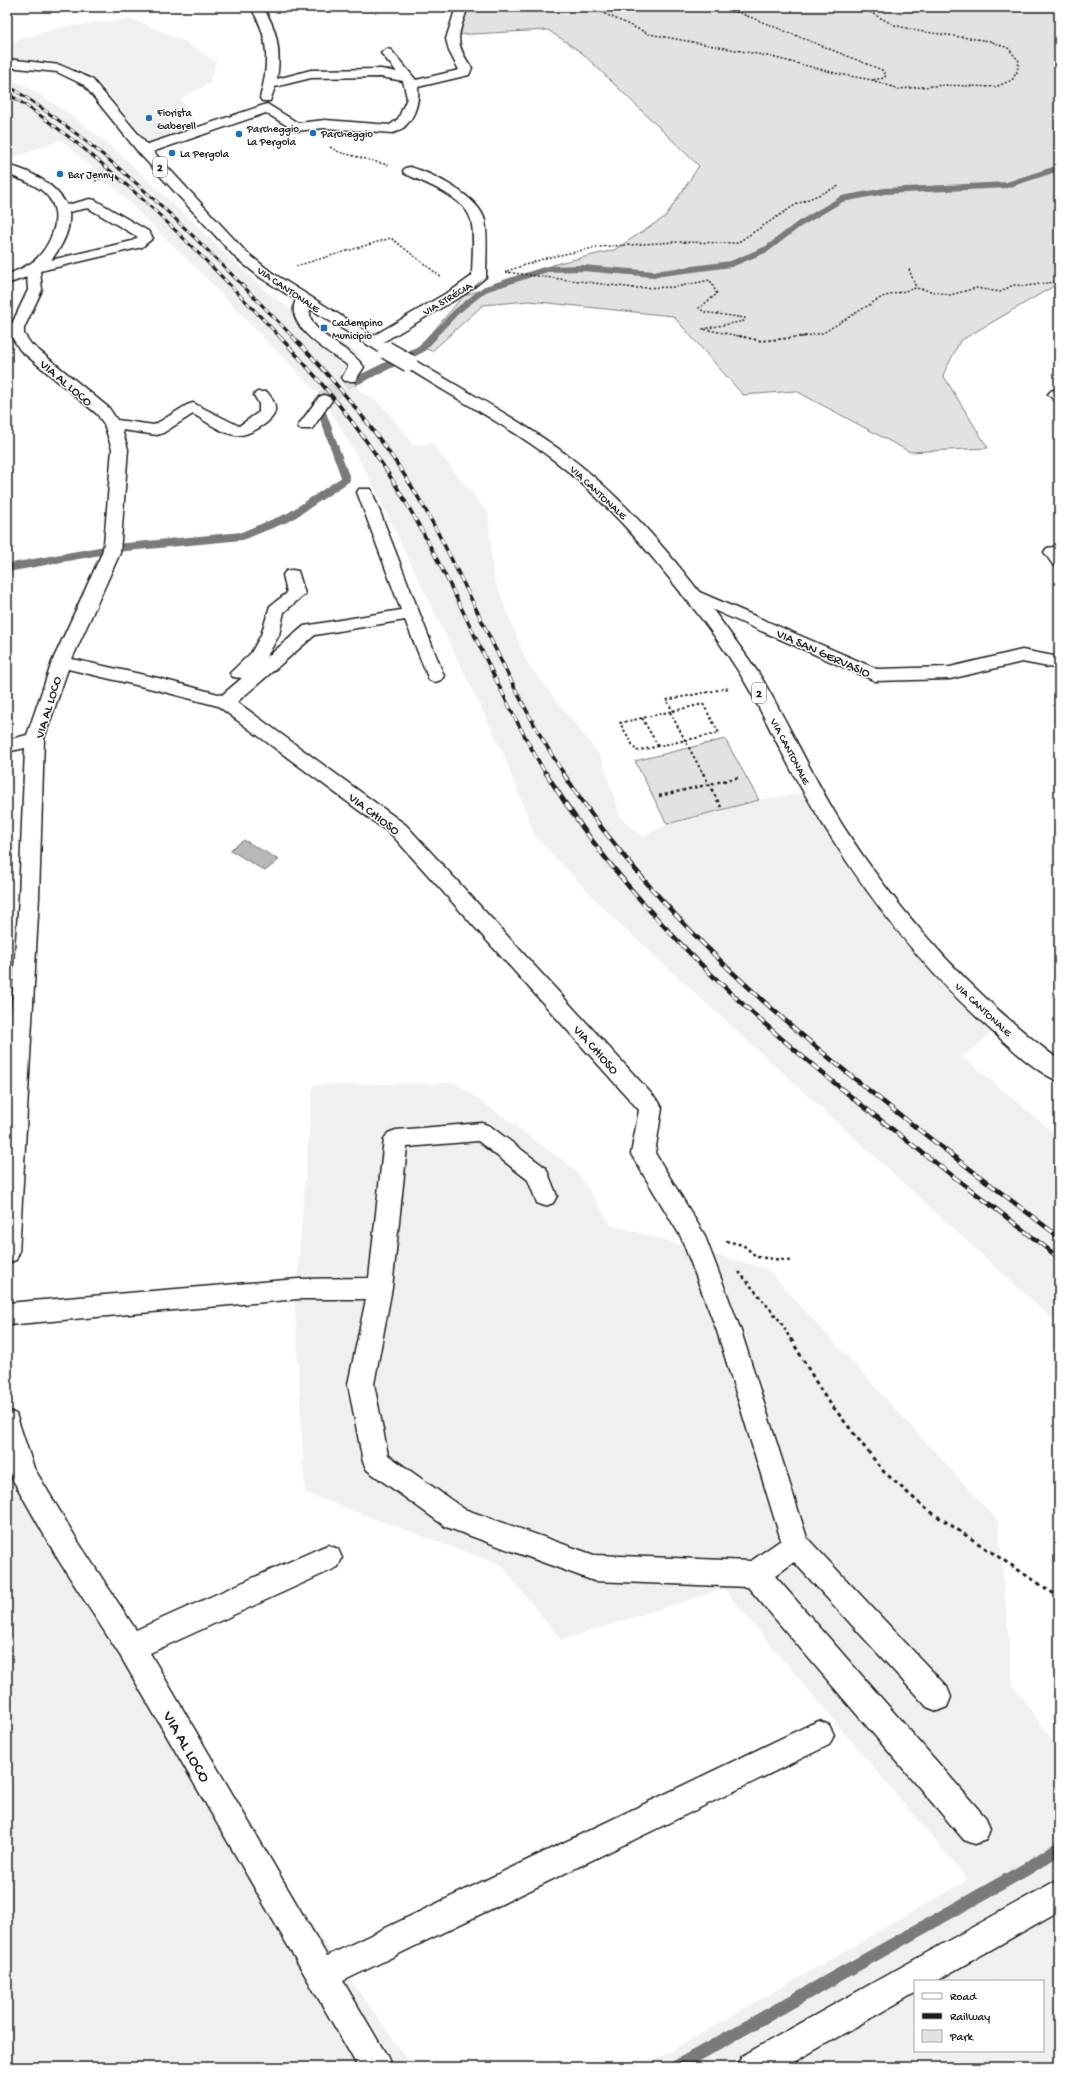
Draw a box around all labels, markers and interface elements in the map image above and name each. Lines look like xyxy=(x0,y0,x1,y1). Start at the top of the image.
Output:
place label: Fiorista Gaberell xyxy=(156,108,197,133)
marker: Fiorista Gaberell xyxy=(144,113,154,123)
place label: Parcheggio La Pergola xyxy=(246,124,299,149)
marker: Parcheggio xyxy=(308,128,318,138)
marker: Parcheggio La Pergola xyxy=(234,129,244,139)
place label: Parcheggio xyxy=(320,129,373,141)
marker: La Pergola xyxy=(167,148,177,158)
place label: La Pergola xyxy=(180,149,230,161)
road number: 2 xyxy=(153,157,167,177)
marker: Bar Jenny xyxy=(55,169,65,179)
place label: Bar Jenny xyxy=(67,170,114,182)
street label: VIA CANTONALE xyxy=(253,265,322,317)
street label: VIA STRÉCIA xyxy=(420,279,475,320)
place label: Cadempino Municipio xyxy=(332,318,383,343)
marker: Cadempino Municipio xyxy=(319,323,329,333)
street label: VIA AL LOCO xyxy=(35,357,95,410)
street label: VIA CANTONALE xyxy=(566,464,629,523)
street label: VIA SAN GERVASIO xyxy=(773,626,872,682)
street label: VIA AL LOCO xyxy=(33,675,66,742)
road number: 2 xyxy=(752,683,766,703)
street label: VIA CANTONALE xyxy=(766,716,812,788)
street label: VIA CHIOSO xyxy=(344,790,402,839)
street label: VIA CANTONALE xyxy=(951,981,1014,1040)
street label: VIA CHIOSO xyxy=(569,1022,621,1078)
street label: VIA AL LOCO xyxy=(157,1708,213,1787)
legend xyxy=(914,1980,1044,2052)
text: Road xyxy=(950,1991,977,2005)
text: Railway xyxy=(950,2011,990,2025)
text: Park xyxy=(949,2031,975,2045)

